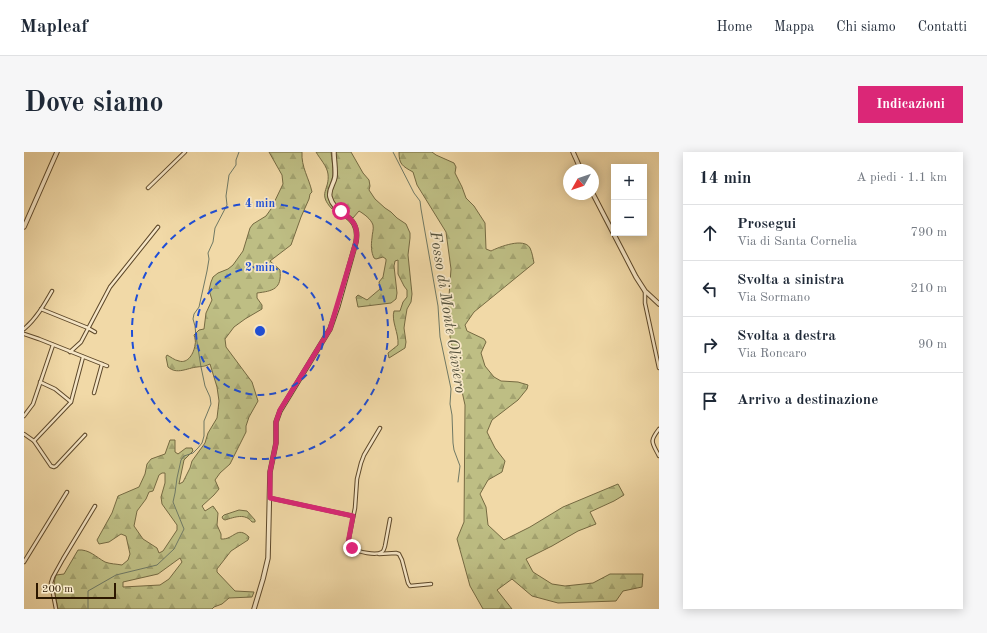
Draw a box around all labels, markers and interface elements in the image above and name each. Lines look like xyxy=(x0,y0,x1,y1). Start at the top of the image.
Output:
text: Mapleaf xyxy=(20,18,88,37)
text: Home xyxy=(717,20,752,34)
text: Mappa xyxy=(774,20,814,34)
text: Chi siamo xyxy=(836,20,896,34)
text: Contatti xyxy=(918,20,967,34)
button: Indicazioni xyxy=(858,86,963,123)
text: Dove siamo xyxy=(24,90,164,118)
north arrow xyxy=(563,164,599,200)
map controls xyxy=(611,164,647,236)
button: + xyxy=(611,164,647,200)
text: 14 min xyxy=(699,170,752,187)
text: A piedi · 1.1 km xyxy=(857,171,947,184)
text: 4 min xyxy=(245,198,275,210)
button: − xyxy=(611,200,647,236)
route start xyxy=(332,202,350,220)
text: Prosegui xyxy=(737,217,796,232)
icon: ahead xyxy=(699,222,721,244)
text: 790 m xyxy=(910,226,947,239)
water label: Fosso di Monte Oliviero xyxy=(426,229,468,395)
text: Via di Santa Cornelia xyxy=(737,235,857,248)
text: 2 min xyxy=(245,262,275,274)
text: Svolta a sinistra xyxy=(737,273,844,288)
icon: left xyxy=(699,278,721,300)
text: 210 m xyxy=(910,282,947,295)
text: Via Sormano xyxy=(737,291,810,304)
centre of rings xyxy=(253,324,267,338)
text: Svolta a destra xyxy=(737,329,836,344)
icon: right xyxy=(699,334,721,356)
text: 90 m xyxy=(918,338,947,351)
text: Via Roncaro xyxy=(737,347,807,360)
icon: arrive xyxy=(699,390,721,412)
text: Arrivo a destinazione xyxy=(737,393,878,408)
route end xyxy=(343,539,361,557)
scale bar xyxy=(36,581,116,600)
text: 200 m xyxy=(42,584,73,595)

